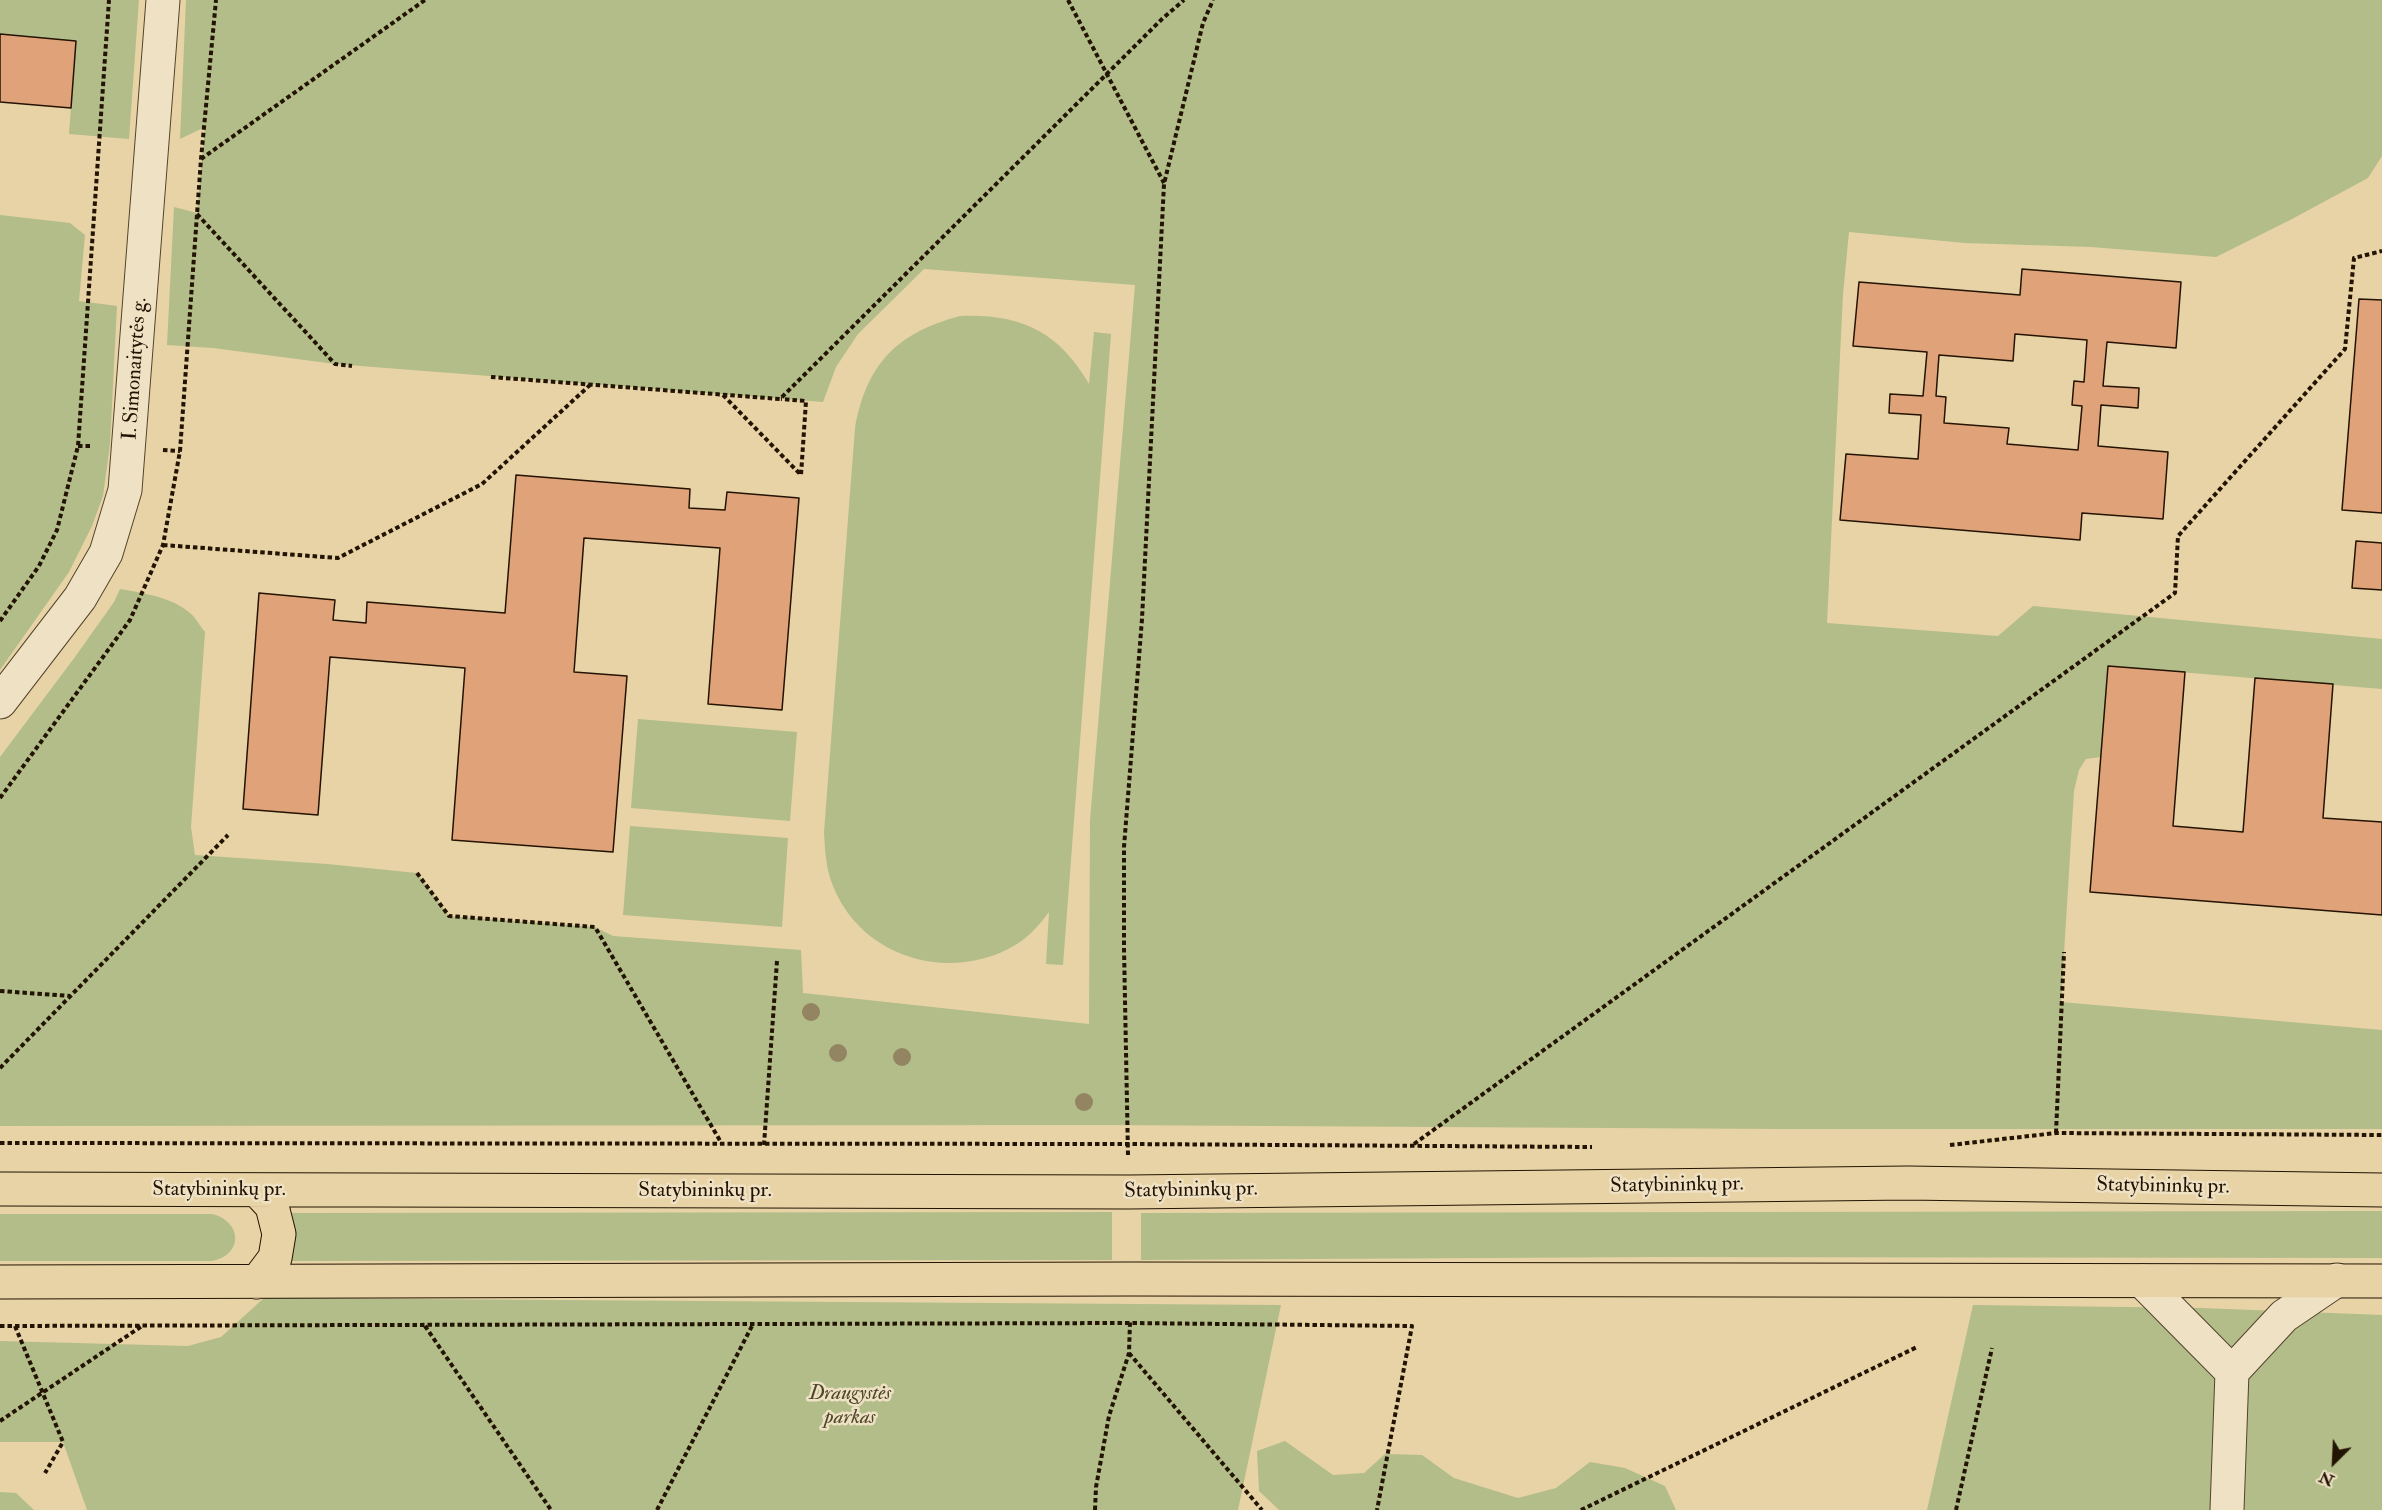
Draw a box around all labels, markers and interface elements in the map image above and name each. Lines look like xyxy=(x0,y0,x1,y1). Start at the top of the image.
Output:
street label: I. Simonaitytės g. xyxy=(118,297,154,441)
street label: Statybininkų pr. xyxy=(1610,1172,1744,1200)
street label: Statybininkų pr. xyxy=(2096,1173,2230,1201)
street label: Statybininkų pr. xyxy=(152,1177,286,1203)
street label: Statybininkų pr. xyxy=(1124,1177,1258,1205)
street label: Statybininkų pr. xyxy=(638,1178,772,1204)
park label: Draugystės parkas xyxy=(809,1381,891,1431)
north arrow xyxy=(2304,1432,2364,1492)
text: N xyxy=(2316,1466,2337,1490)

